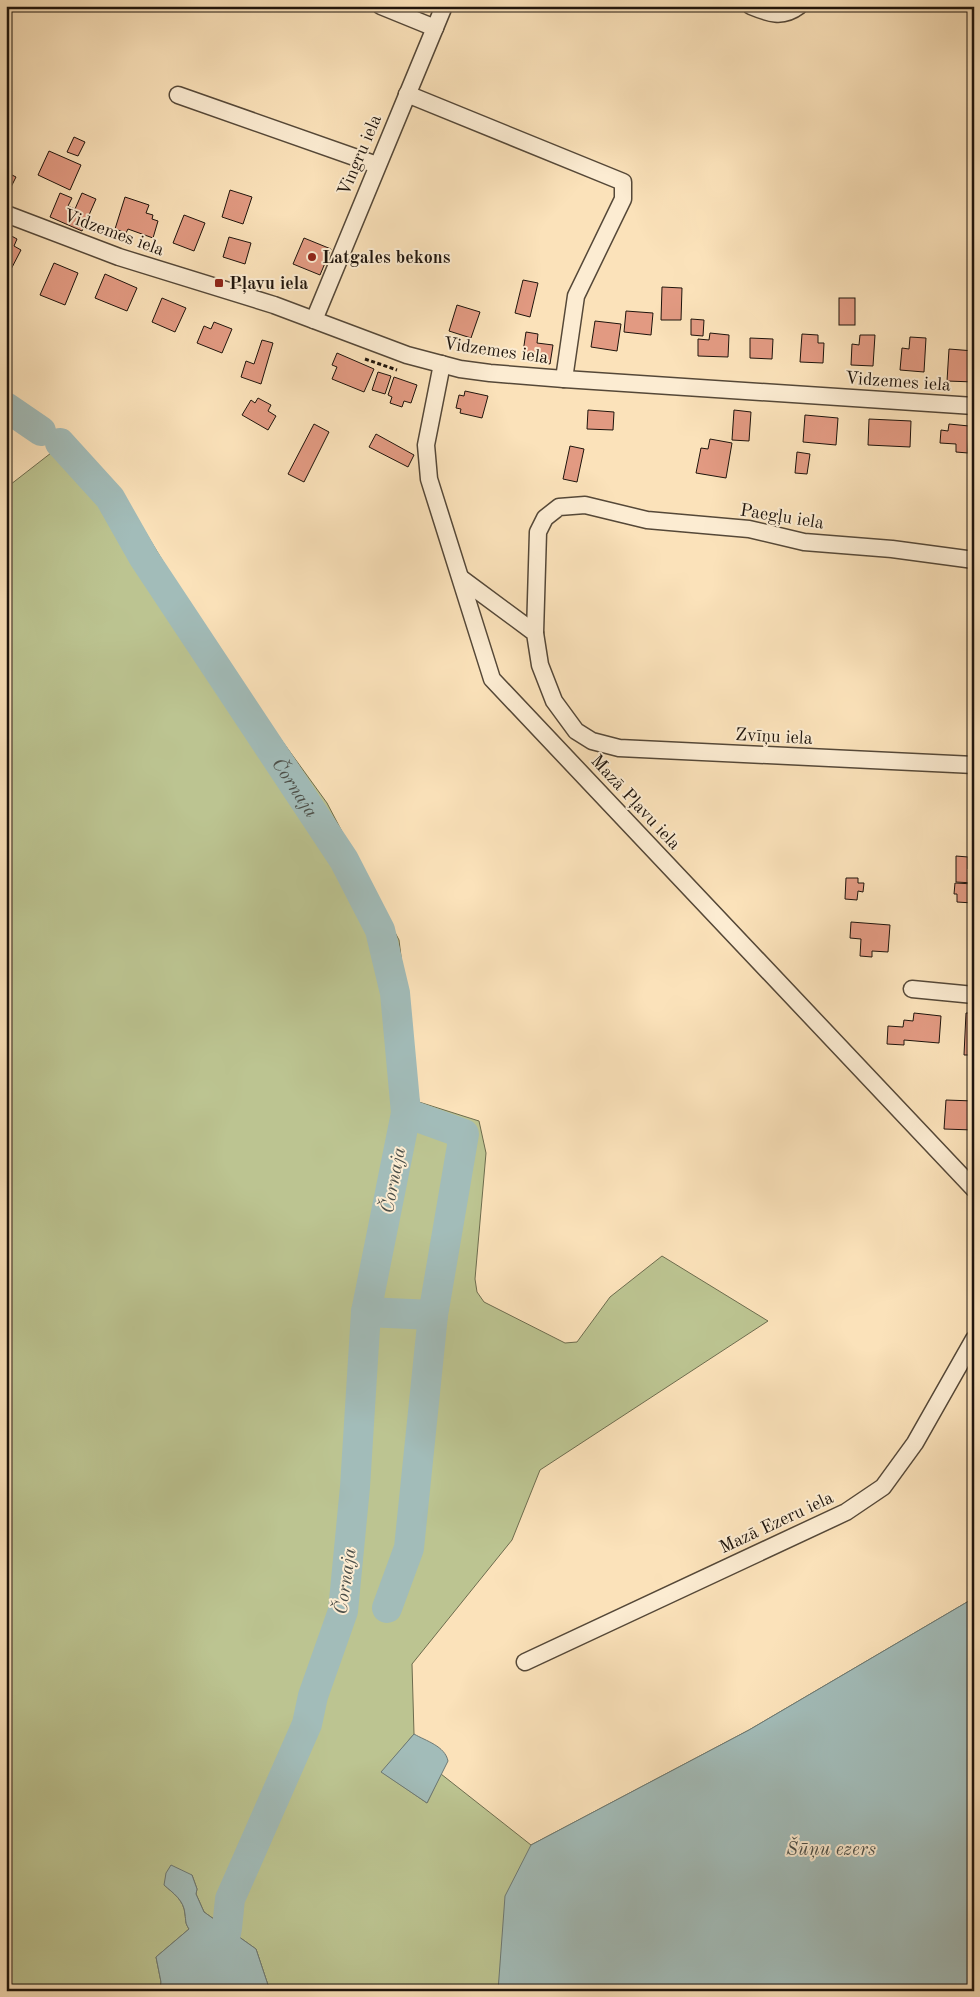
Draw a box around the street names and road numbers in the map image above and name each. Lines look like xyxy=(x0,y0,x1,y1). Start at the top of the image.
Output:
street label: Vingru iela xyxy=(335,112,385,199)
street label: Vidzemes iela xyxy=(61,206,167,260)
street label: Vidzemes iela xyxy=(442,335,550,367)
street label: Vidzemes iela xyxy=(844,369,951,395)
street label: Paegļu iela xyxy=(738,501,825,534)
street label: Zvīņu iela xyxy=(735,726,813,749)
street label: Mazā Pļavu iela xyxy=(586,752,684,854)
street label: Mazā Ezeru iela xyxy=(717,1489,836,1557)

